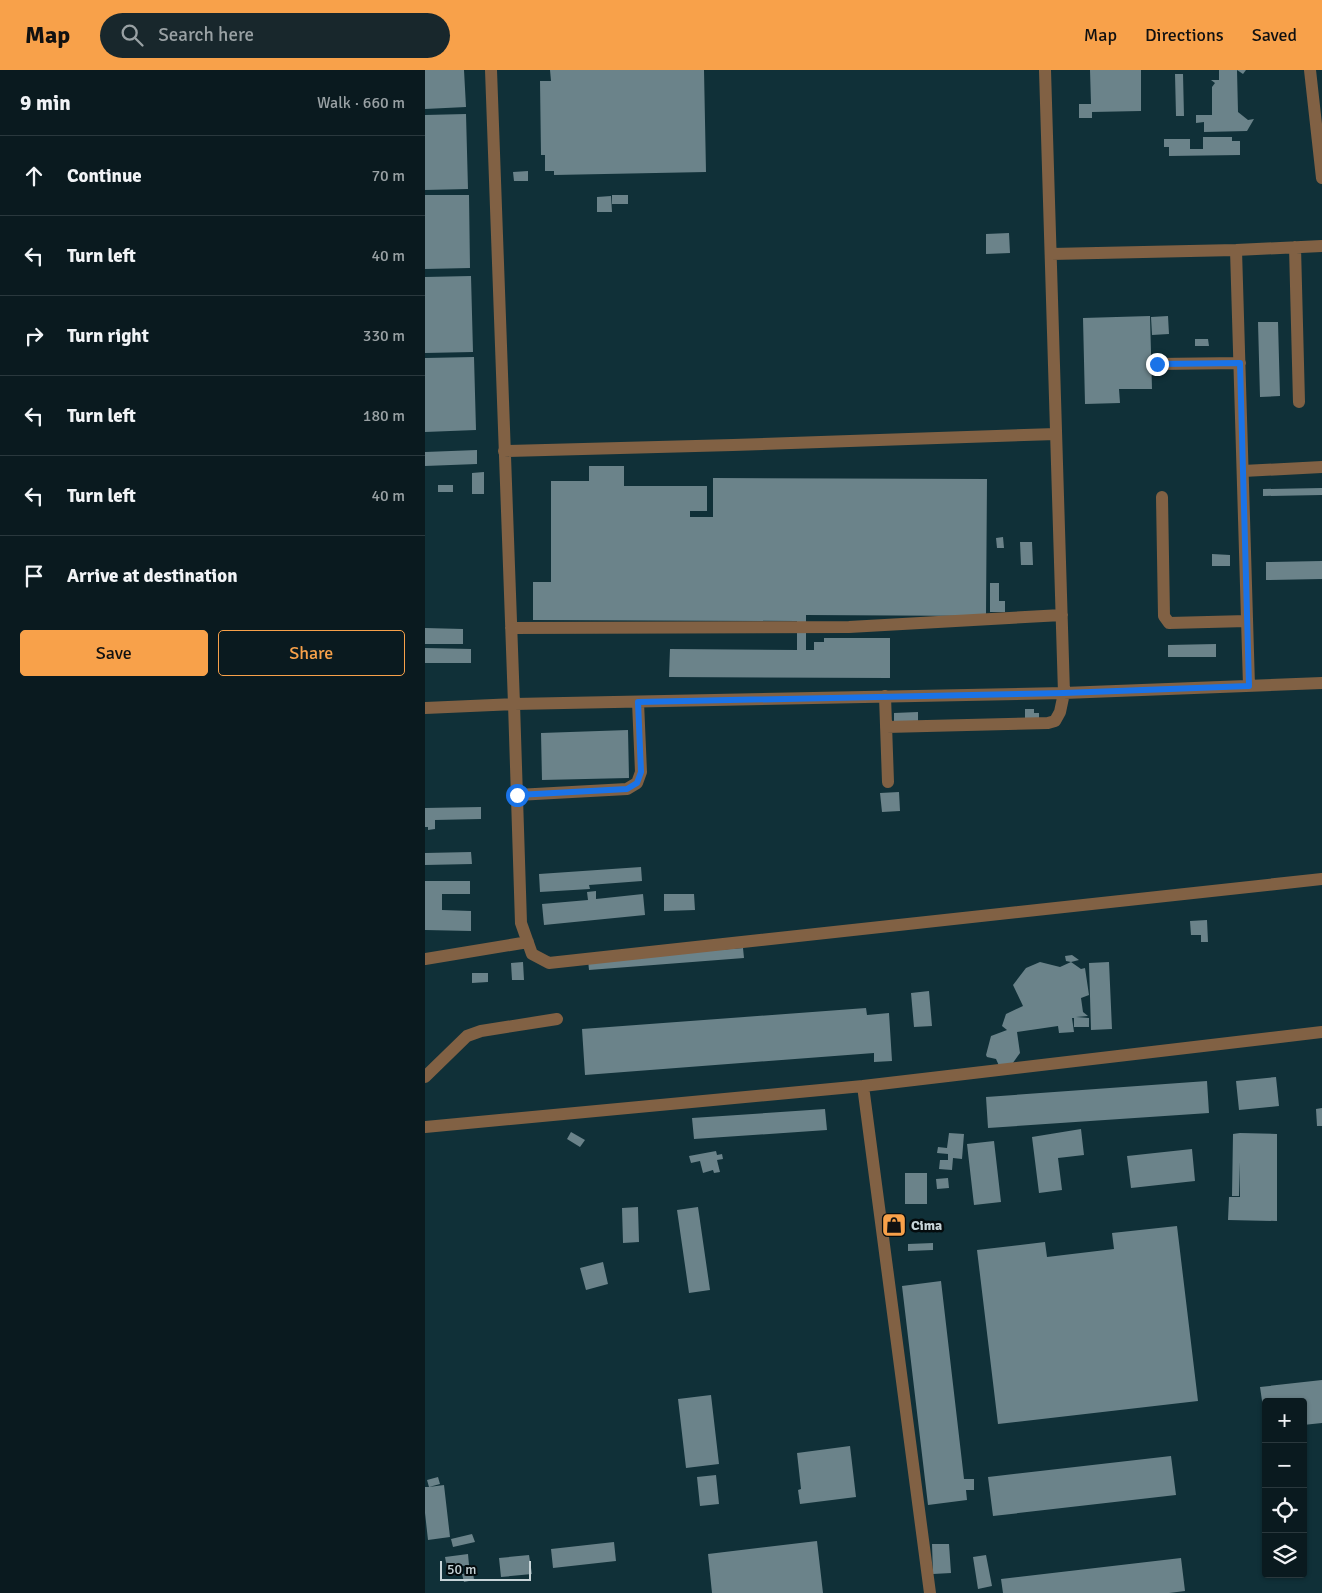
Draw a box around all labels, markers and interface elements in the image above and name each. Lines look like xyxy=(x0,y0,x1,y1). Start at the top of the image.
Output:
search box xyxy=(100,13,450,58)
text: Map xyxy=(25,20,70,50)
icon: search xyxy=(118,21,146,49)
text: Search here xyxy=(158,23,254,47)
text: Map xyxy=(1084,24,1117,46)
text: Directions xyxy=(1145,24,1224,46)
text: Saved xyxy=(1252,24,1297,46)
text: 9 min xyxy=(20,90,71,116)
text: Walk · 660 m xyxy=(317,93,405,113)
icon: ahead xyxy=(20,162,48,190)
text: Continue xyxy=(67,164,142,188)
text: 70 m xyxy=(371,166,405,186)
icon: left xyxy=(20,242,48,270)
text: Turn left xyxy=(67,244,136,268)
text: 40 m xyxy=(371,246,405,266)
icon: right xyxy=(20,322,48,350)
text: Turn right xyxy=(67,324,149,348)
text: 330 m xyxy=(363,326,405,346)
route end xyxy=(1146,353,1169,376)
icon: left xyxy=(20,402,48,430)
text: Turn left xyxy=(67,404,136,428)
text: 180 m xyxy=(363,406,405,426)
icon: left xyxy=(20,482,48,510)
text: Turn left xyxy=(67,484,136,508)
text: 40 m xyxy=(371,486,405,506)
icon: arrive xyxy=(20,562,48,590)
text: Arrive at destination xyxy=(67,564,238,588)
button: Save xyxy=(20,630,208,676)
button: Share xyxy=(218,630,405,676)
route start xyxy=(506,784,529,807)
shop icon: Cima xyxy=(881,1212,907,1238)
place label: Cima xyxy=(911,1217,942,1234)
map controls xyxy=(1262,1398,1307,1578)
button: + xyxy=(1262,1398,1307,1443)
button: − xyxy=(1262,1443,1307,1488)
button: locate xyxy=(1262,1488,1307,1533)
button: layers xyxy=(1262,1533,1307,1578)
scale bar xyxy=(440,1558,531,1581)
text: 50 m xyxy=(447,1561,476,1578)

